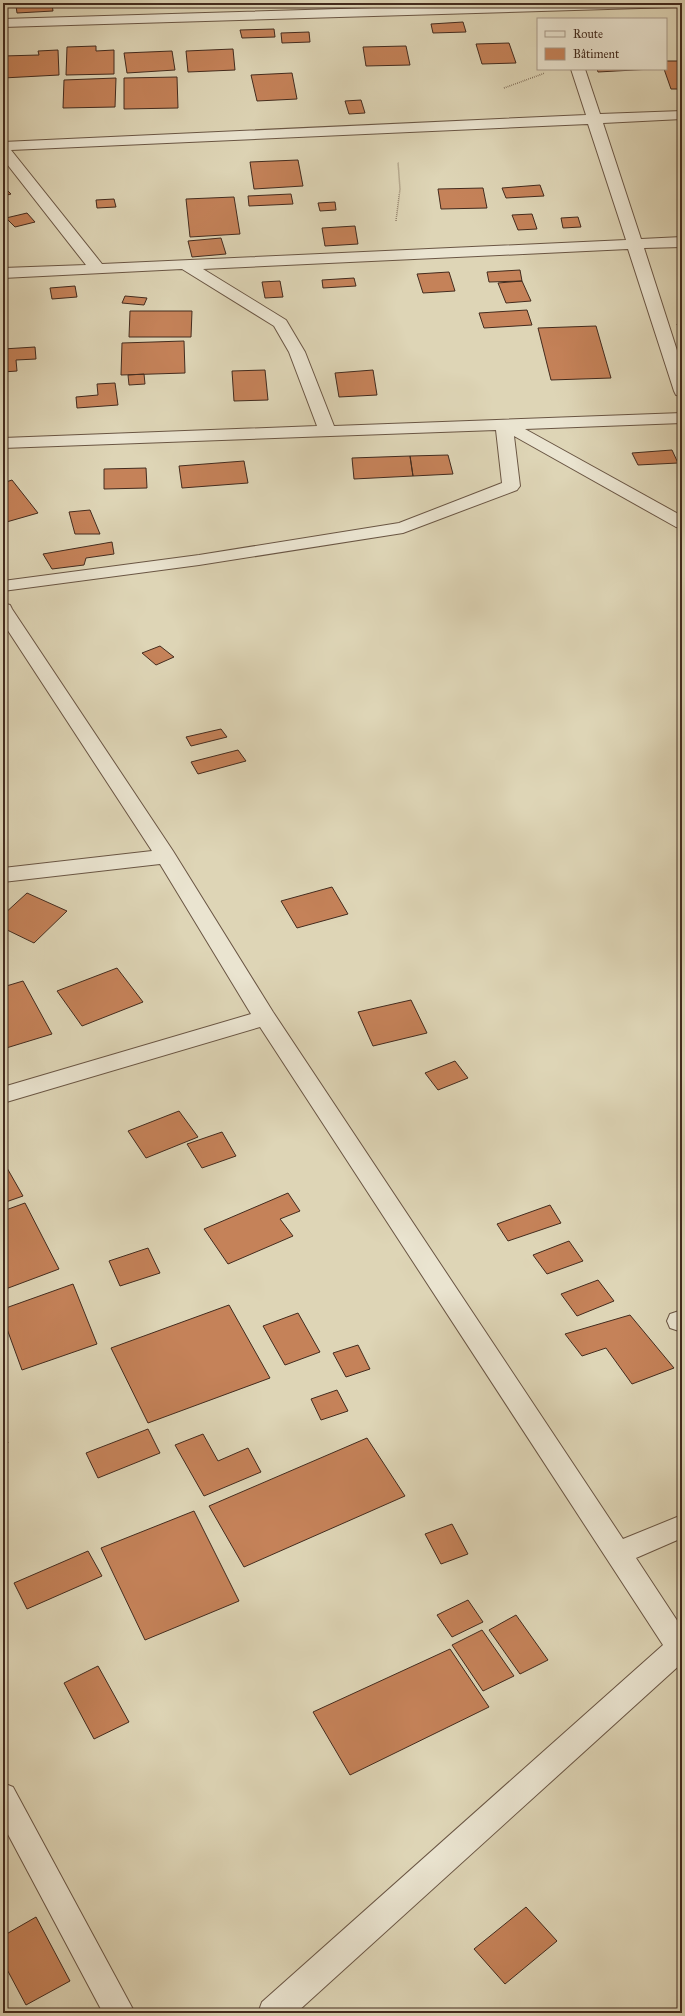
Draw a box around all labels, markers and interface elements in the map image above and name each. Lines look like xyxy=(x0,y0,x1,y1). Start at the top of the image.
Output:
legend xyxy=(537,18,667,70)
text: Route xyxy=(573,27,603,41)
text: Bâtiment xyxy=(573,47,620,61)

